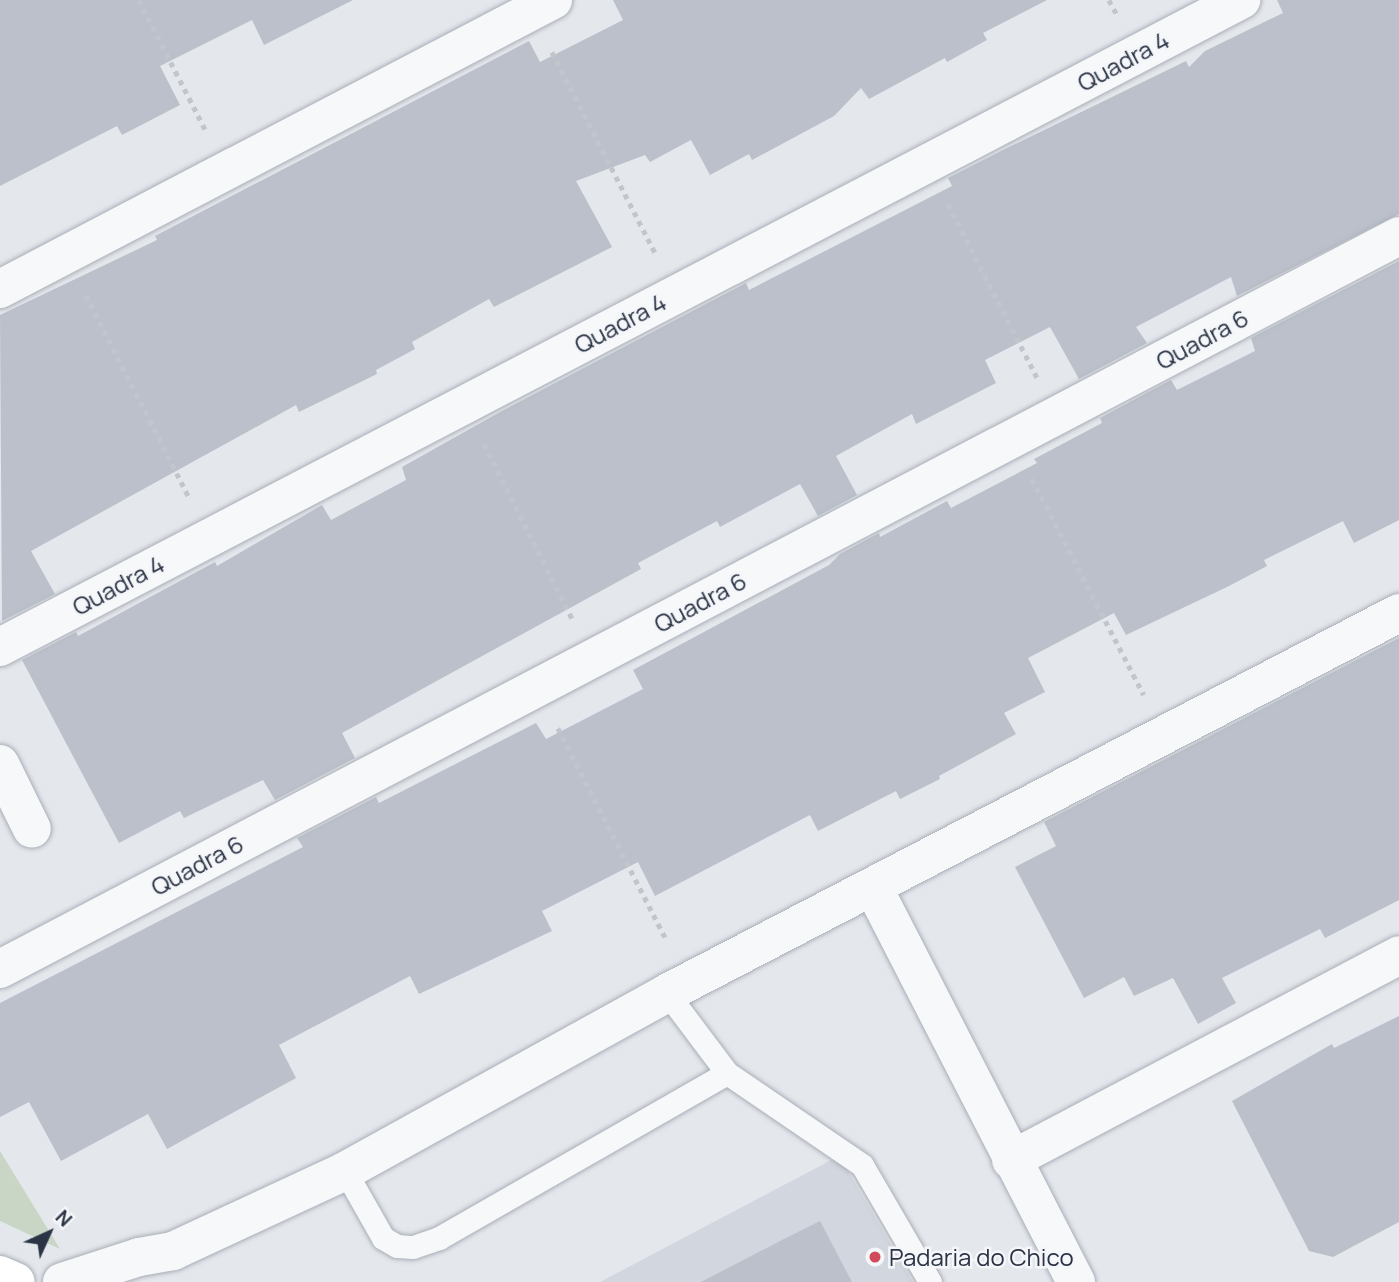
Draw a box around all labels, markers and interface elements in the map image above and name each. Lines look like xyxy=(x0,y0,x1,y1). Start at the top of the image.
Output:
street label: Quadra 4 xyxy=(1072,25,1174,97)
street label: Quadra 4 xyxy=(569,287,671,359)
street label: Quadra 6 xyxy=(1151,303,1253,375)
street label: Quadra 4 xyxy=(67,549,169,621)
street label: Quadra 6 xyxy=(649,566,751,638)
street label: Quadra 6 xyxy=(146,829,248,901)
north arrow xyxy=(14,1198,84,1268)
text: N xyxy=(50,1204,78,1232)
place label: Padaria do Chico xyxy=(889,1243,1074,1271)
marker: Padaria do Chico xyxy=(867,1249,883,1265)

